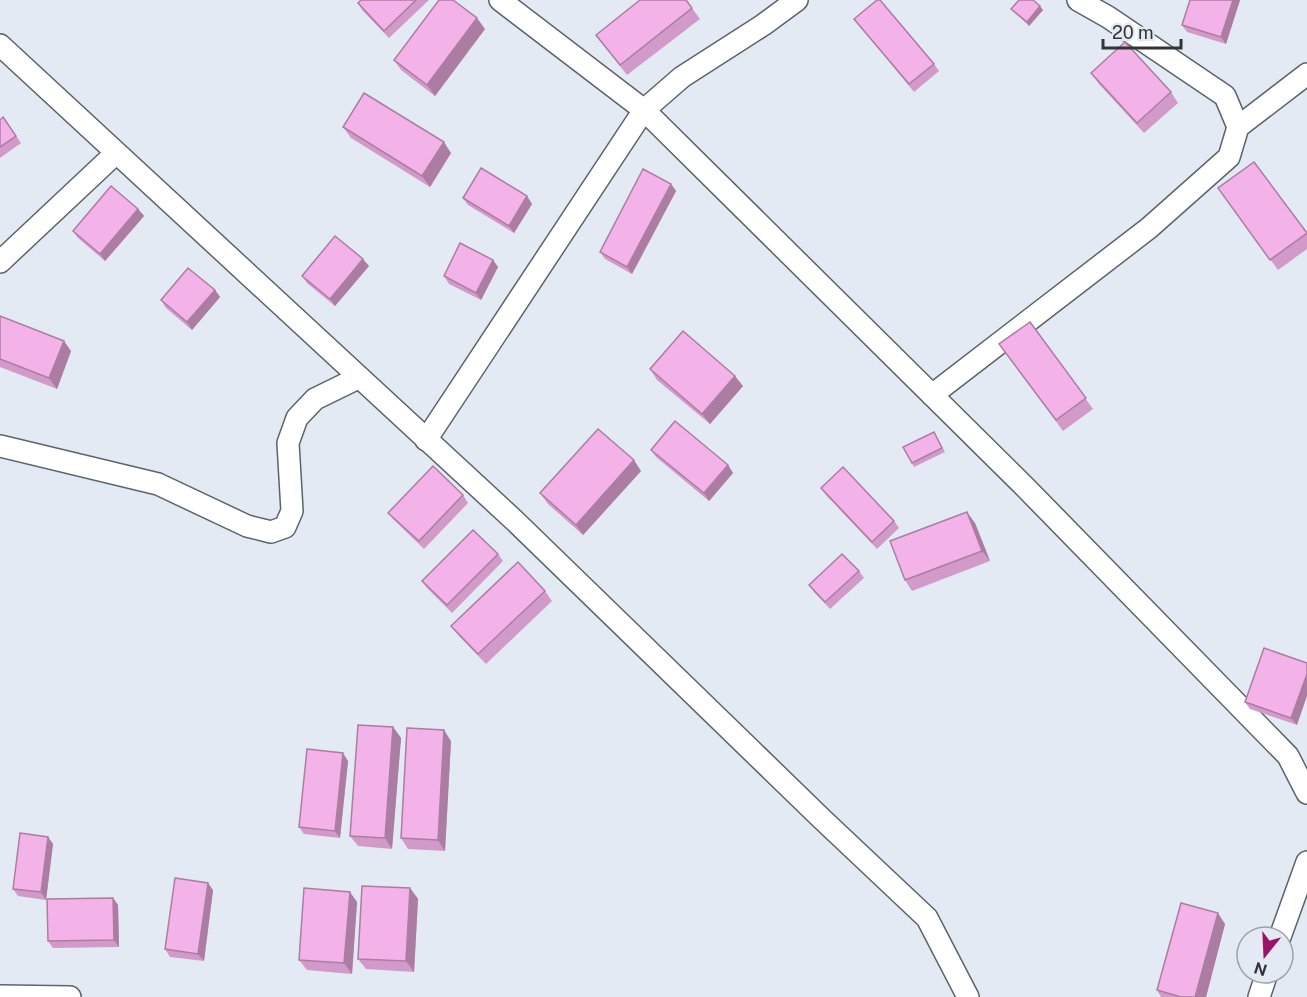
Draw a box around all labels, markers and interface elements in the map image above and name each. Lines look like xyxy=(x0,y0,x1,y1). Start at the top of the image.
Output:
scale bar xyxy=(1103,12,1181,50)
text: 20 m xyxy=(1112,22,1154,43)
north arrow xyxy=(1235,925,1295,985)
text: N xyxy=(1252,958,1269,980)

